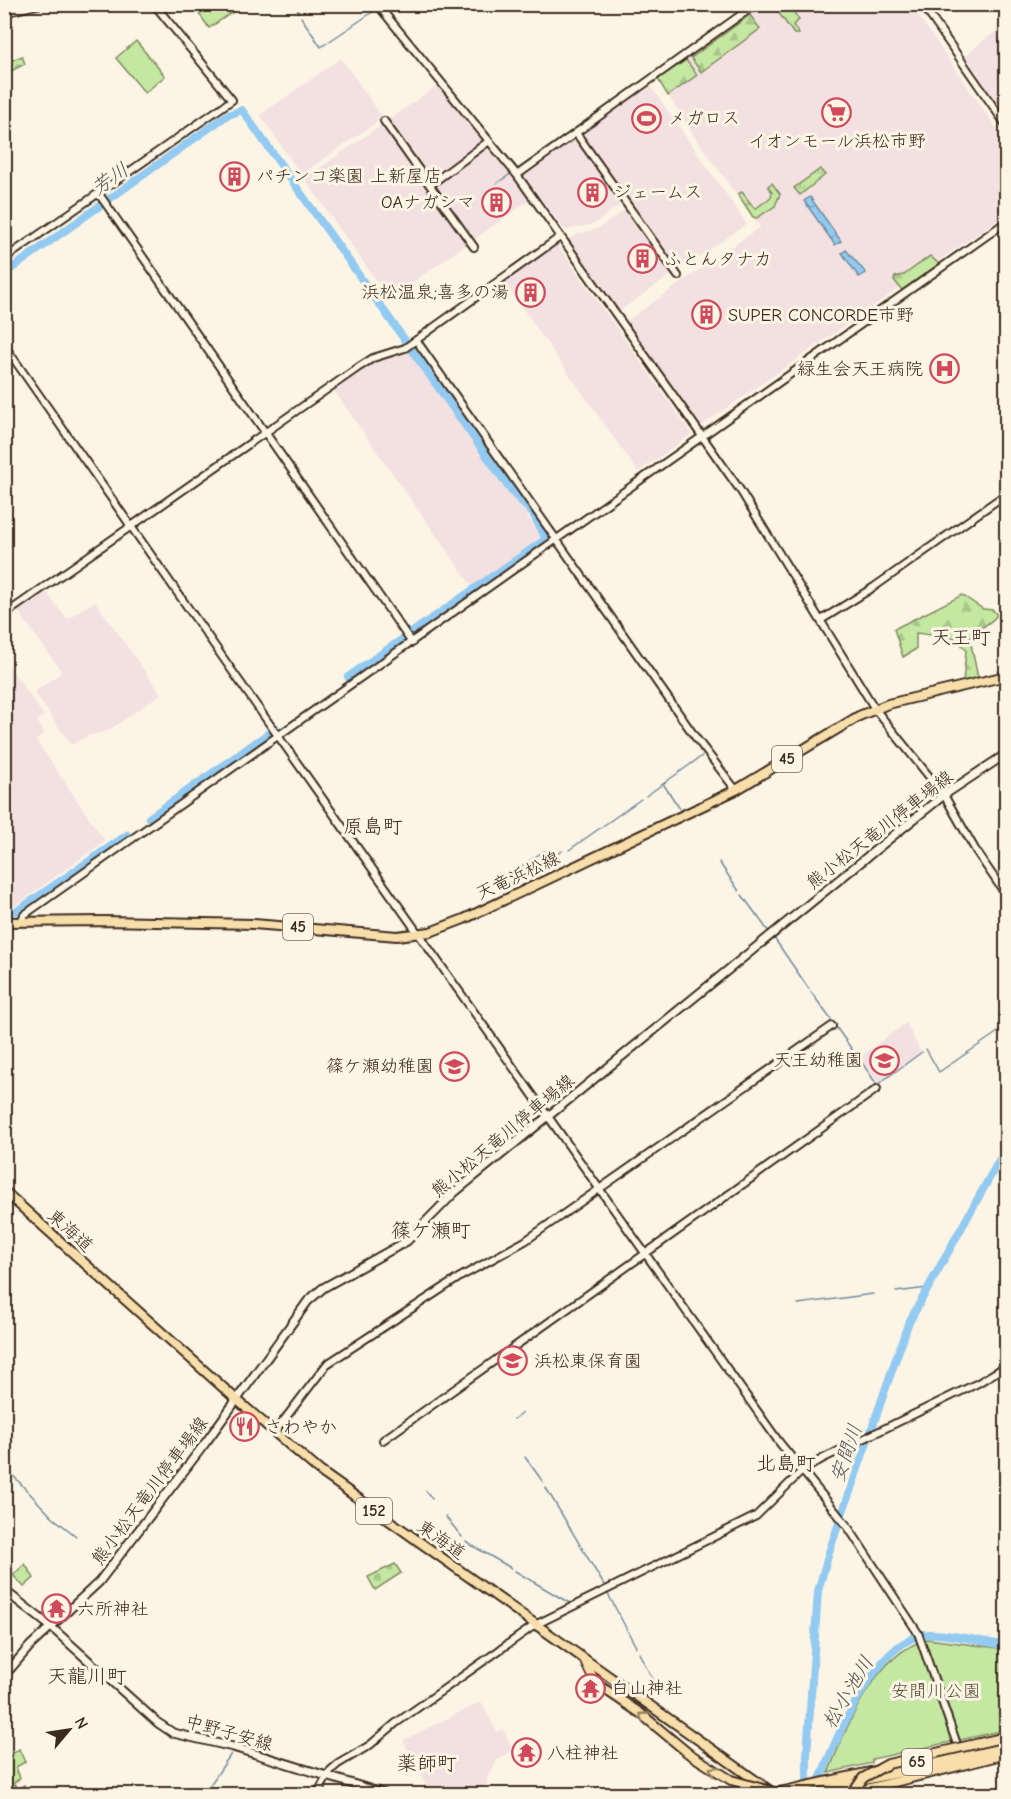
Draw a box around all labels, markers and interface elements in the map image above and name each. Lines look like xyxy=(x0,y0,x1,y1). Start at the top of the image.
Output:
supermarket icon: イオンモール浜松市野 xyxy=(821,96,853,128)
sports icon: メガロス xyxy=(631,102,663,134)
place label: メガロス xyxy=(668,108,740,129)
place label: イオンモール浜松市野 xyxy=(748,131,926,152)
water label: 芳川 xyxy=(87,158,133,200)
building icon: パチンコ楽園 上新屋店 xyxy=(219,160,251,192)
place label: パチンコ楽園 上新屋店 xyxy=(256,166,442,187)
building icon: ジェームス xyxy=(576,176,608,208)
place label: ジェームス xyxy=(613,182,702,203)
building icon: OAナガシマ xyxy=(480,186,512,218)
place label: OAナガシマ xyxy=(381,192,475,213)
building icon: ふとんタナカ xyxy=(627,243,659,275)
place label: ふとんタナカ xyxy=(664,249,772,270)
building icon: 浜松温泉;喜多の湯 xyxy=(514,276,546,308)
place label: 浜松温泉;喜多の湯 xyxy=(361,282,509,303)
building icon: SUPER CONCORDE市野 xyxy=(691,299,723,331)
place label: SUPER CONCORDE市野 xyxy=(728,305,914,326)
hospital icon: 緑生会天王病院 xyxy=(928,353,960,385)
place label: 緑生会天王病院 xyxy=(797,359,923,380)
district label: 天王町 xyxy=(931,626,991,649)
road number: 45 xyxy=(772,746,802,772)
street label: 熊小松天竜川停車場線 xyxy=(803,766,957,894)
district label: 原島町 xyxy=(343,815,403,838)
street label: 天竜浜松線 xyxy=(473,847,563,905)
road number: 45 xyxy=(283,914,313,940)
school or university icon: 天王幼稚園 xyxy=(868,1044,900,1076)
school or university icon: 篠ケ瀬幼稚園 xyxy=(439,1050,471,1082)
place label: 天王幼稚園 xyxy=(773,1050,863,1071)
place label: 篠ケ瀬幼稚園 xyxy=(326,1056,434,1077)
street label: 熊小松天竜川停車場線 xyxy=(427,1070,579,1202)
street label: 東海道 xyxy=(43,1205,97,1257)
district label: 篠ケ瀬町 xyxy=(391,1219,471,1242)
school or university icon: 浜松東保育園 xyxy=(497,1345,529,1377)
place label: 浜松東保育園 xyxy=(534,1351,642,1372)
restaurant icon: さわやか xyxy=(228,1411,260,1443)
street label: 熊小松天竜川停車場線 xyxy=(87,1413,213,1569)
place label: さわやか xyxy=(265,1417,337,1438)
water label: 安間川 xyxy=(825,1421,867,1485)
district label: 北島町 xyxy=(756,1452,816,1475)
road number: 152 xyxy=(356,1498,392,1524)
street label: 東海道 xyxy=(413,1516,469,1564)
temple icon: 六所神社 xyxy=(40,1593,72,1625)
place label: 六所神社 xyxy=(77,1599,149,1620)
water label: 松小池川 xyxy=(818,1652,878,1732)
district label: 天龍川町 xyxy=(47,1665,127,1688)
temple icon: 白山神社 xyxy=(574,1672,606,1704)
place label: 白山神社 xyxy=(611,1678,683,1699)
park label: 安間川公園 xyxy=(891,1681,981,1702)
north arrow xyxy=(39,1700,99,1760)
street label: 中野子安線 xyxy=(183,1711,275,1755)
one-way arrow xyxy=(639,1713,650,1724)
text: N xyxy=(71,1714,92,1732)
temple icon: 八柱神社 xyxy=(510,1737,542,1769)
place label: 八柱神社 xyxy=(547,1743,619,1764)
road number: 65 xyxy=(902,1749,932,1775)
district label: 薬師町 xyxy=(397,1752,457,1775)
one-way arrow xyxy=(709,1766,719,1777)

